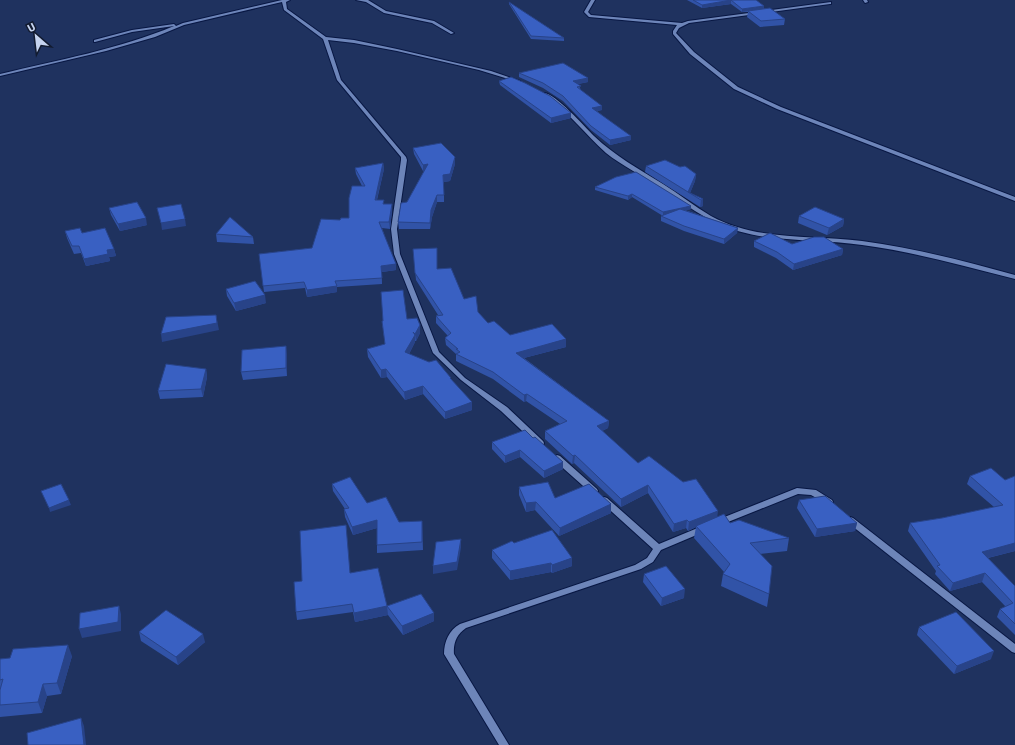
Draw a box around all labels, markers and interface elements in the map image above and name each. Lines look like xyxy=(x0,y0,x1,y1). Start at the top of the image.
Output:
north arrow xyxy=(16,16,56,56)
text: U xyxy=(25,20,38,35)

